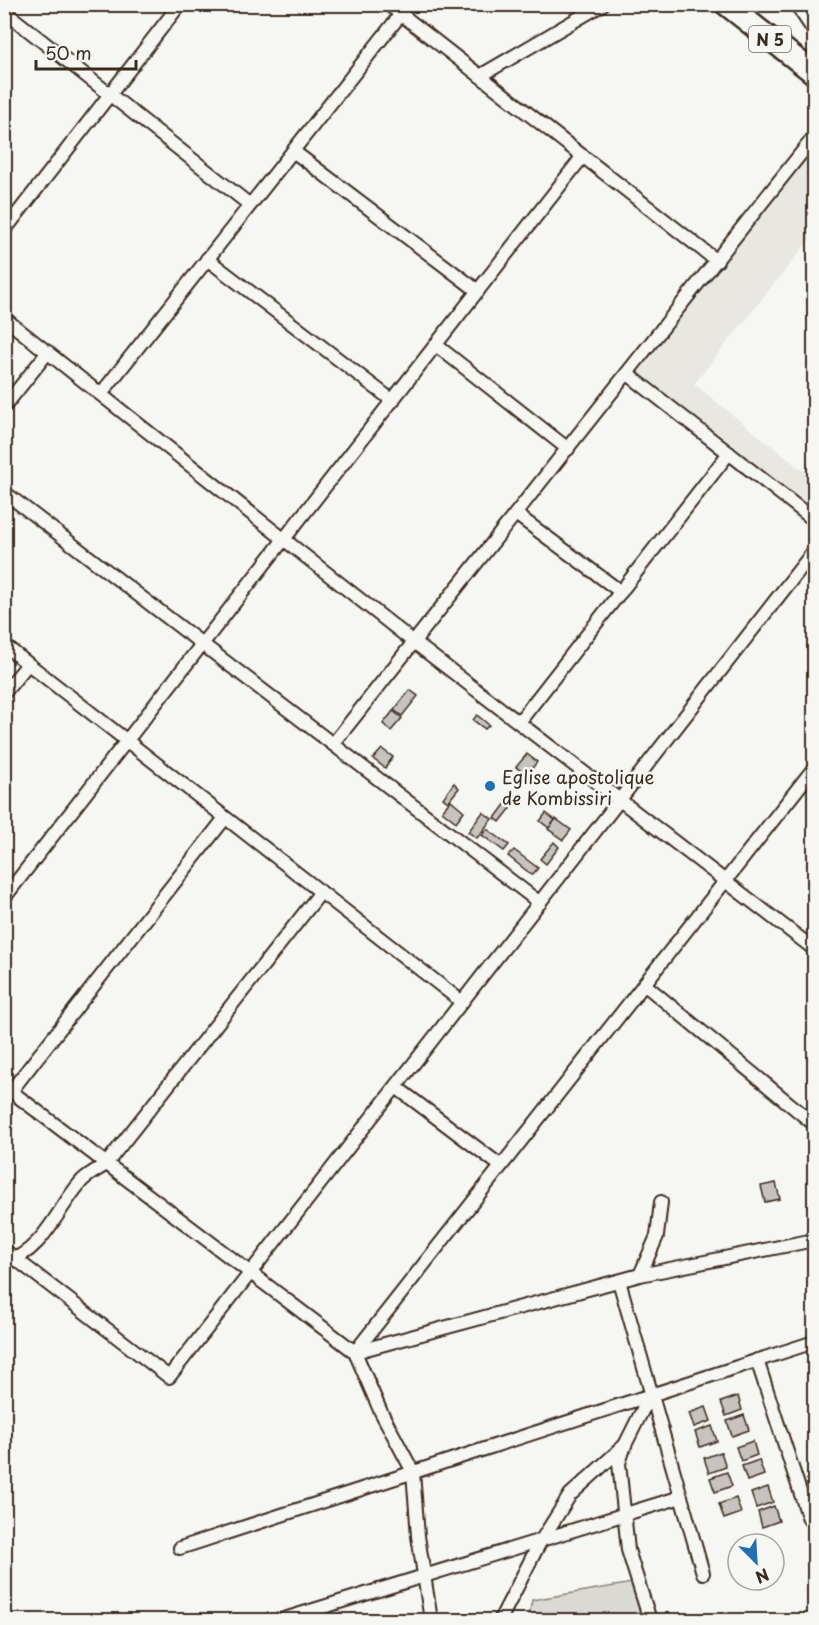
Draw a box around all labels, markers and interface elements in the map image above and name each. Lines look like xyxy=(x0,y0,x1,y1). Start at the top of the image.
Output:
road number: N 5 xyxy=(749,26,791,52)
scale bar xyxy=(36,33,136,71)
text: 50 m xyxy=(45,39,92,66)
place label: Eglise apostolique de Kombissiri xyxy=(502,763,654,811)
marker: Eglise apostolique de Kombissiri xyxy=(483,779,497,793)
north arrow xyxy=(726,1532,786,1592)
text: N xyxy=(752,1563,773,1590)

